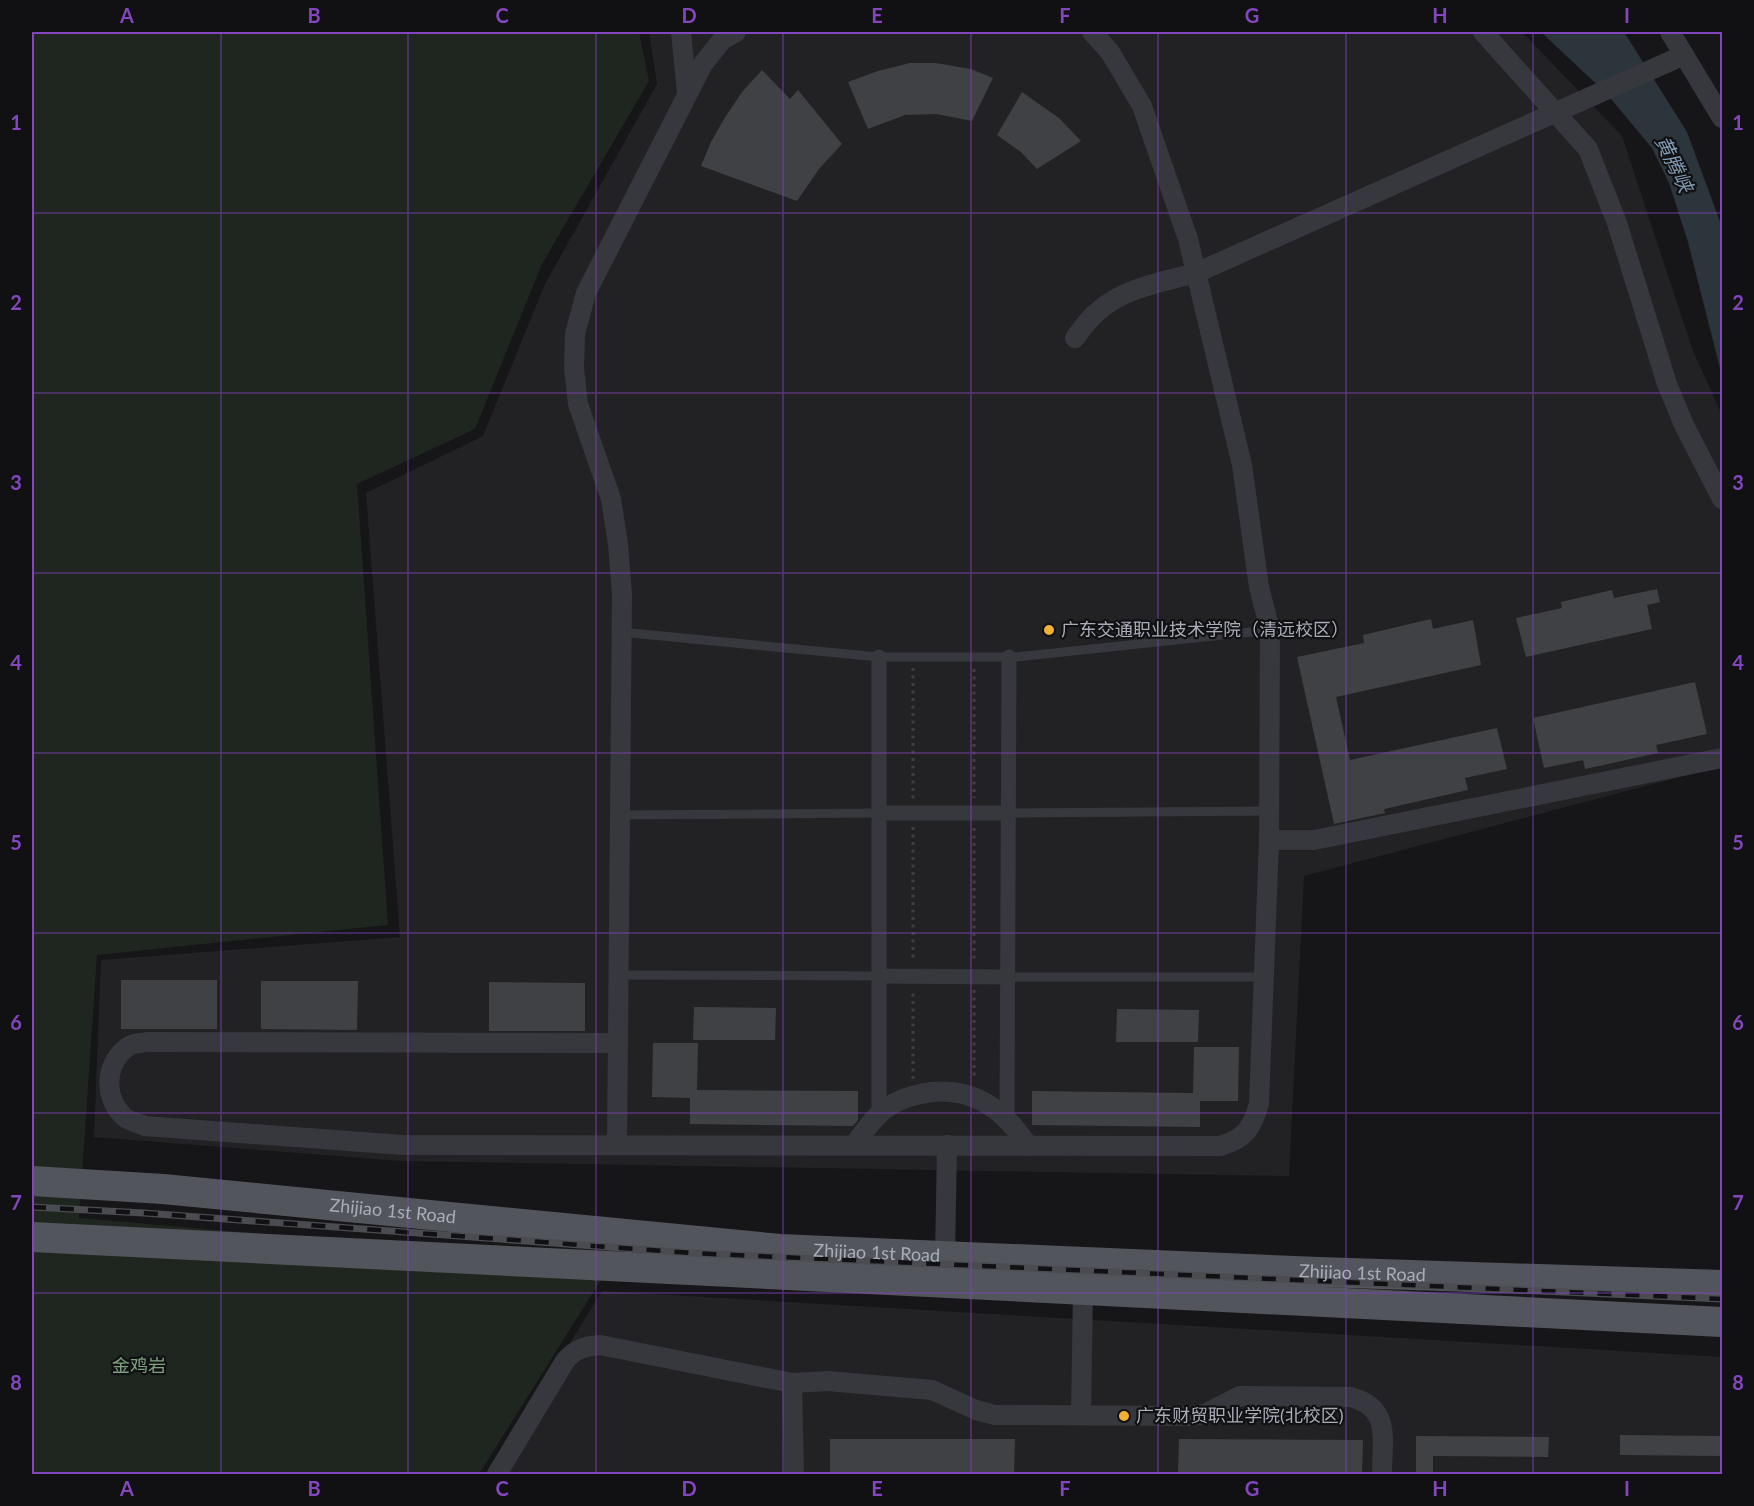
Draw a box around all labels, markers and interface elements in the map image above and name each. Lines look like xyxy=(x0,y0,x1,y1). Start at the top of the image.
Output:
text: A xyxy=(119,3,134,27)
text: B xyxy=(307,3,321,27)
text: C xyxy=(495,3,509,27)
text: D xyxy=(681,3,697,27)
text: E xyxy=(871,3,883,27)
text: F xyxy=(1059,3,1071,27)
text: G xyxy=(1245,3,1259,27)
text: H xyxy=(1432,3,1448,27)
text: I xyxy=(1624,3,1630,27)
text: 1 xyxy=(10,110,22,134)
text: 1 xyxy=(1732,110,1744,134)
water label: 黄腾峡 xyxy=(1651,131,1700,198)
text: 2 xyxy=(10,290,22,314)
text: 2 xyxy=(1732,290,1744,314)
text: 3 xyxy=(10,470,22,494)
text: 3 xyxy=(1732,470,1744,494)
place label: 广东交通职业技术学院（清远校区） xyxy=(1061,618,1349,640)
marker: 广东交通职业技术学院（清远校区） xyxy=(1042,623,1056,637)
text: 4 xyxy=(10,650,22,674)
text: 4 xyxy=(1732,650,1744,674)
text: 5 xyxy=(10,830,22,854)
text: 5 xyxy=(1732,830,1744,854)
text: 6 xyxy=(10,1010,22,1034)
text: 6 xyxy=(1732,1010,1744,1034)
text: 7 xyxy=(10,1190,22,1214)
text: 7 xyxy=(1732,1190,1744,1214)
street label: Zhijiao 1st Road xyxy=(329,1193,457,1227)
street label: Zhijiao 1st Road xyxy=(813,1238,941,1266)
street label: Zhijiao 1st Road xyxy=(1299,1259,1426,1285)
park label: 金鸡岩 xyxy=(112,1354,166,1376)
text: 8 xyxy=(10,1370,22,1394)
text: 8 xyxy=(1732,1370,1744,1394)
place label: 广东财贸职业学院(北校区) xyxy=(1136,1404,1344,1426)
marker: 广东财贸职业学院(北校区) xyxy=(1117,1409,1131,1423)
text: A xyxy=(119,1476,134,1500)
text: B xyxy=(307,1476,321,1500)
text: C xyxy=(495,1476,509,1500)
text: D xyxy=(681,1476,697,1500)
text: E xyxy=(871,1476,883,1500)
text: F xyxy=(1059,1476,1071,1500)
text: G xyxy=(1245,1476,1259,1500)
text: H xyxy=(1432,1476,1448,1500)
text: I xyxy=(1624,1476,1630,1500)

